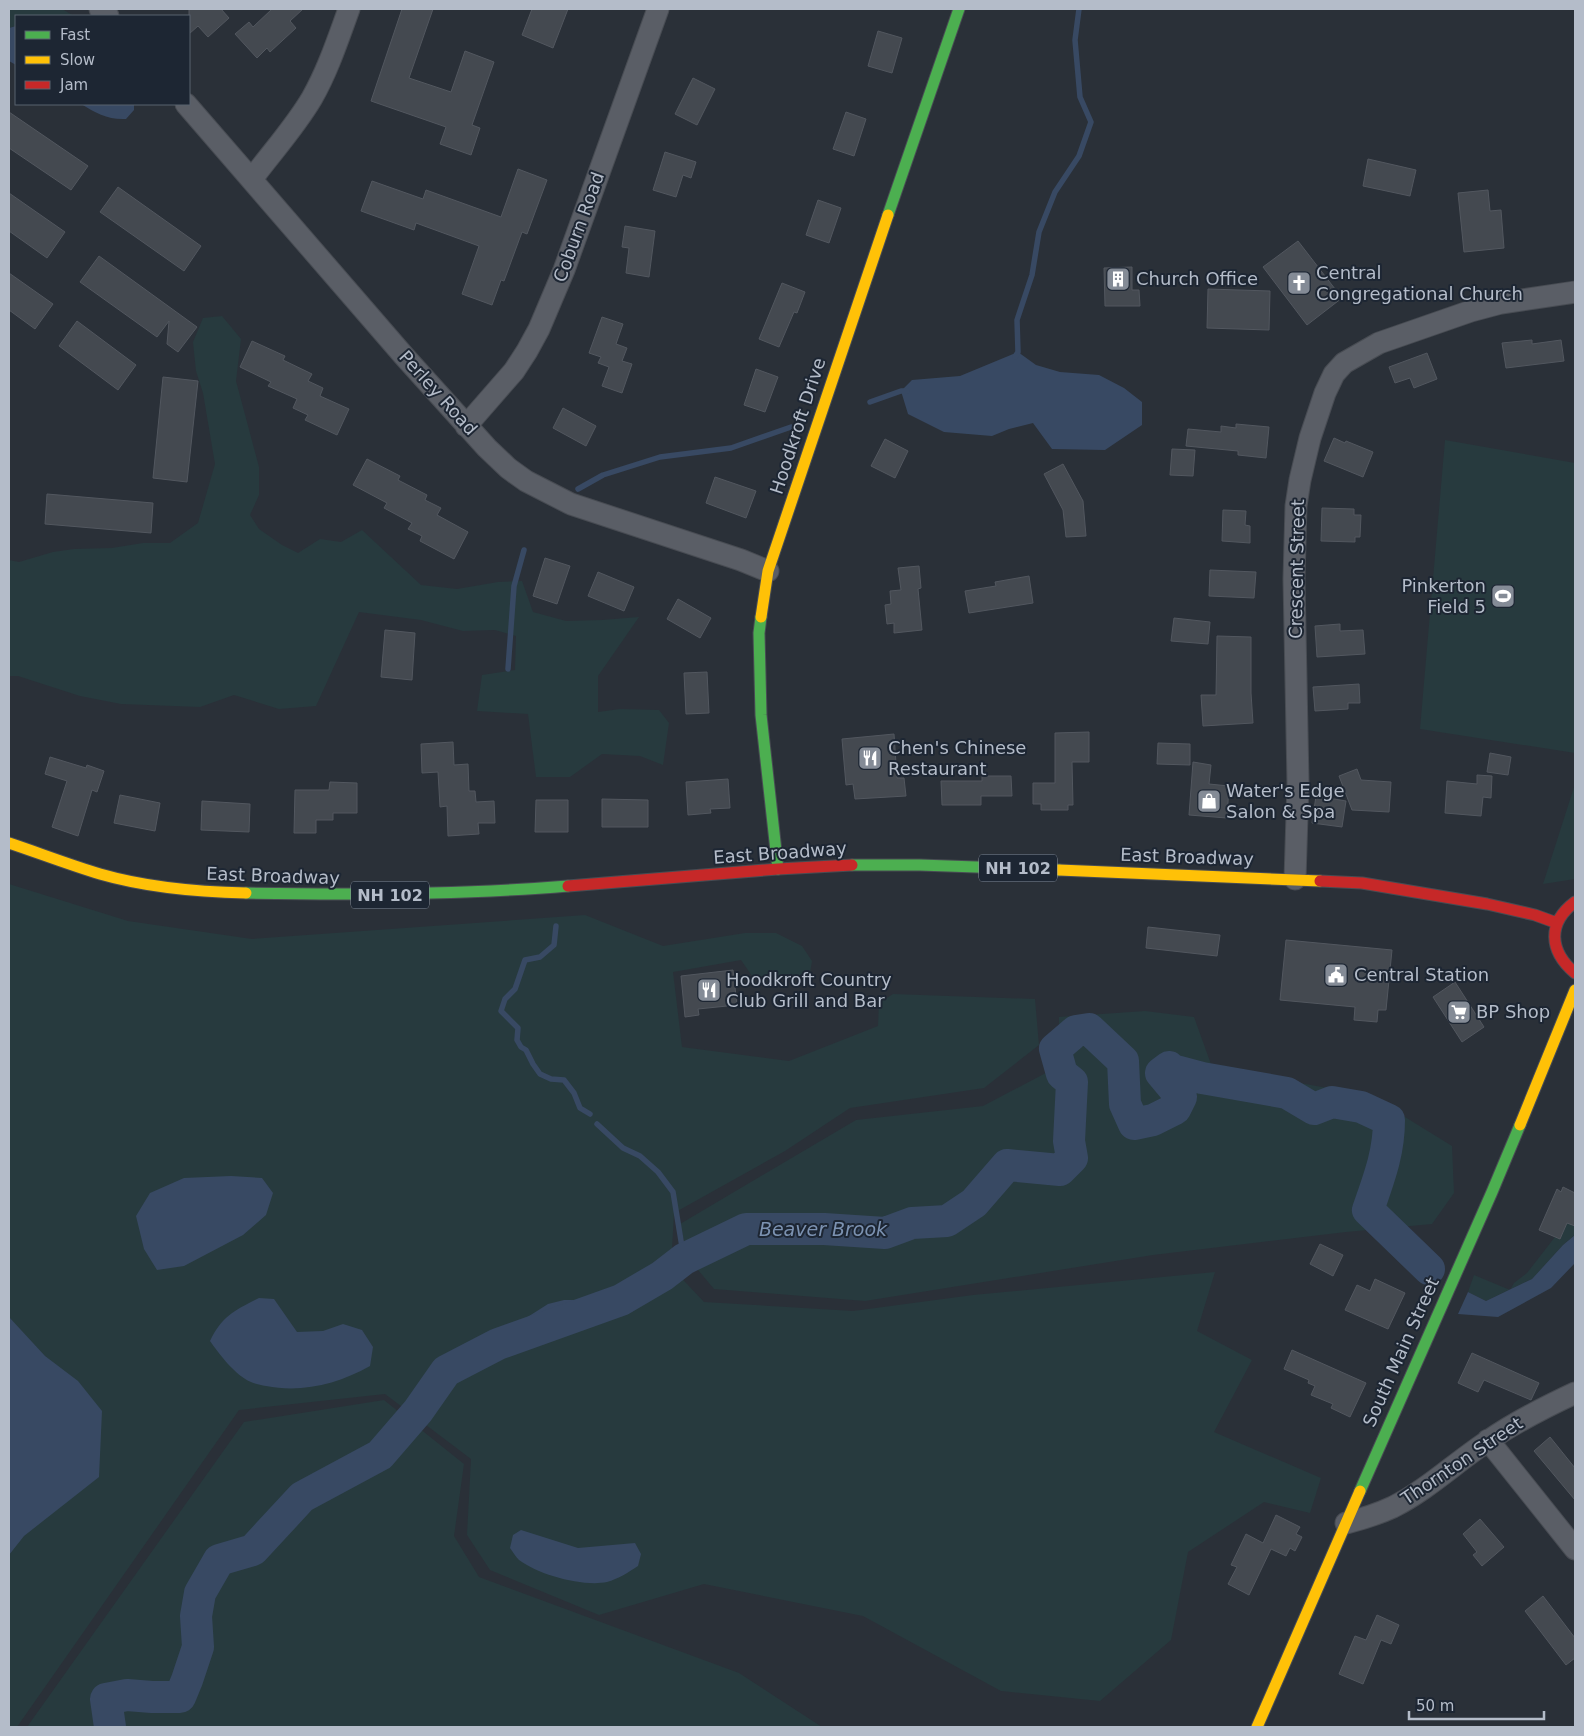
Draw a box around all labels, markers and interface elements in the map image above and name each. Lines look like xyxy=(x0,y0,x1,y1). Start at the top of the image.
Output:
legend xyxy=(15,15,190,105)
text: Fast xyxy=(60,26,90,44)
text: Slow xyxy=(60,51,95,69)
text: Jam xyxy=(59,76,88,94)
street label: Coburn Road xyxy=(549,169,608,285)
place label: Central Congregational Church xyxy=(1316,262,1523,304)
building icon: Church Office xyxy=(1105,266,1131,292)
place label: Church Office xyxy=(1136,268,1258,289)
church icon: Central Congregational Church xyxy=(1286,270,1312,296)
street label: Perley Road xyxy=(395,346,482,439)
street label: Hoodkroft Drive xyxy=(766,355,829,497)
street label: Crescent Street xyxy=(1285,499,1308,639)
place label: Pinkerton Field 5 xyxy=(1401,575,1486,617)
sports icon: Pinkerton Field 5 xyxy=(1490,583,1516,609)
place label: Chen's Chinese Restaurant xyxy=(888,737,1026,779)
restaurant icon: Chen's Chinese Restaurant xyxy=(857,745,883,771)
place label: Water's Edge Salon & Spa xyxy=(1226,780,1345,822)
shop icon: Water's Edge Salon & Spa xyxy=(1196,788,1222,814)
street label: East Broadway xyxy=(712,837,848,868)
street label: East Broadway xyxy=(1120,844,1255,869)
road number: NH 102 xyxy=(979,854,1057,881)
street label: East Broadway xyxy=(206,863,341,888)
road number: NH 102 xyxy=(351,882,429,908)
public building icon: Central Station xyxy=(1323,962,1349,988)
place label: Central Station xyxy=(1354,964,1489,985)
place label: Hoodkroft Country Club Grill and Bar xyxy=(726,969,892,1011)
restaurant icon: Hoodkroft Country Club Grill and Bar xyxy=(696,977,722,1003)
supermarket icon: BP Shop xyxy=(1446,999,1472,1025)
place label: BP Shop xyxy=(1476,1001,1550,1022)
water label: Beaver Brook xyxy=(759,1218,888,1240)
street label: South Main Street xyxy=(1358,1274,1443,1430)
street label: Thornton Street xyxy=(1396,1412,1526,1509)
scale bar xyxy=(1409,1688,1544,1720)
text: 50 m xyxy=(1416,1697,1454,1715)

